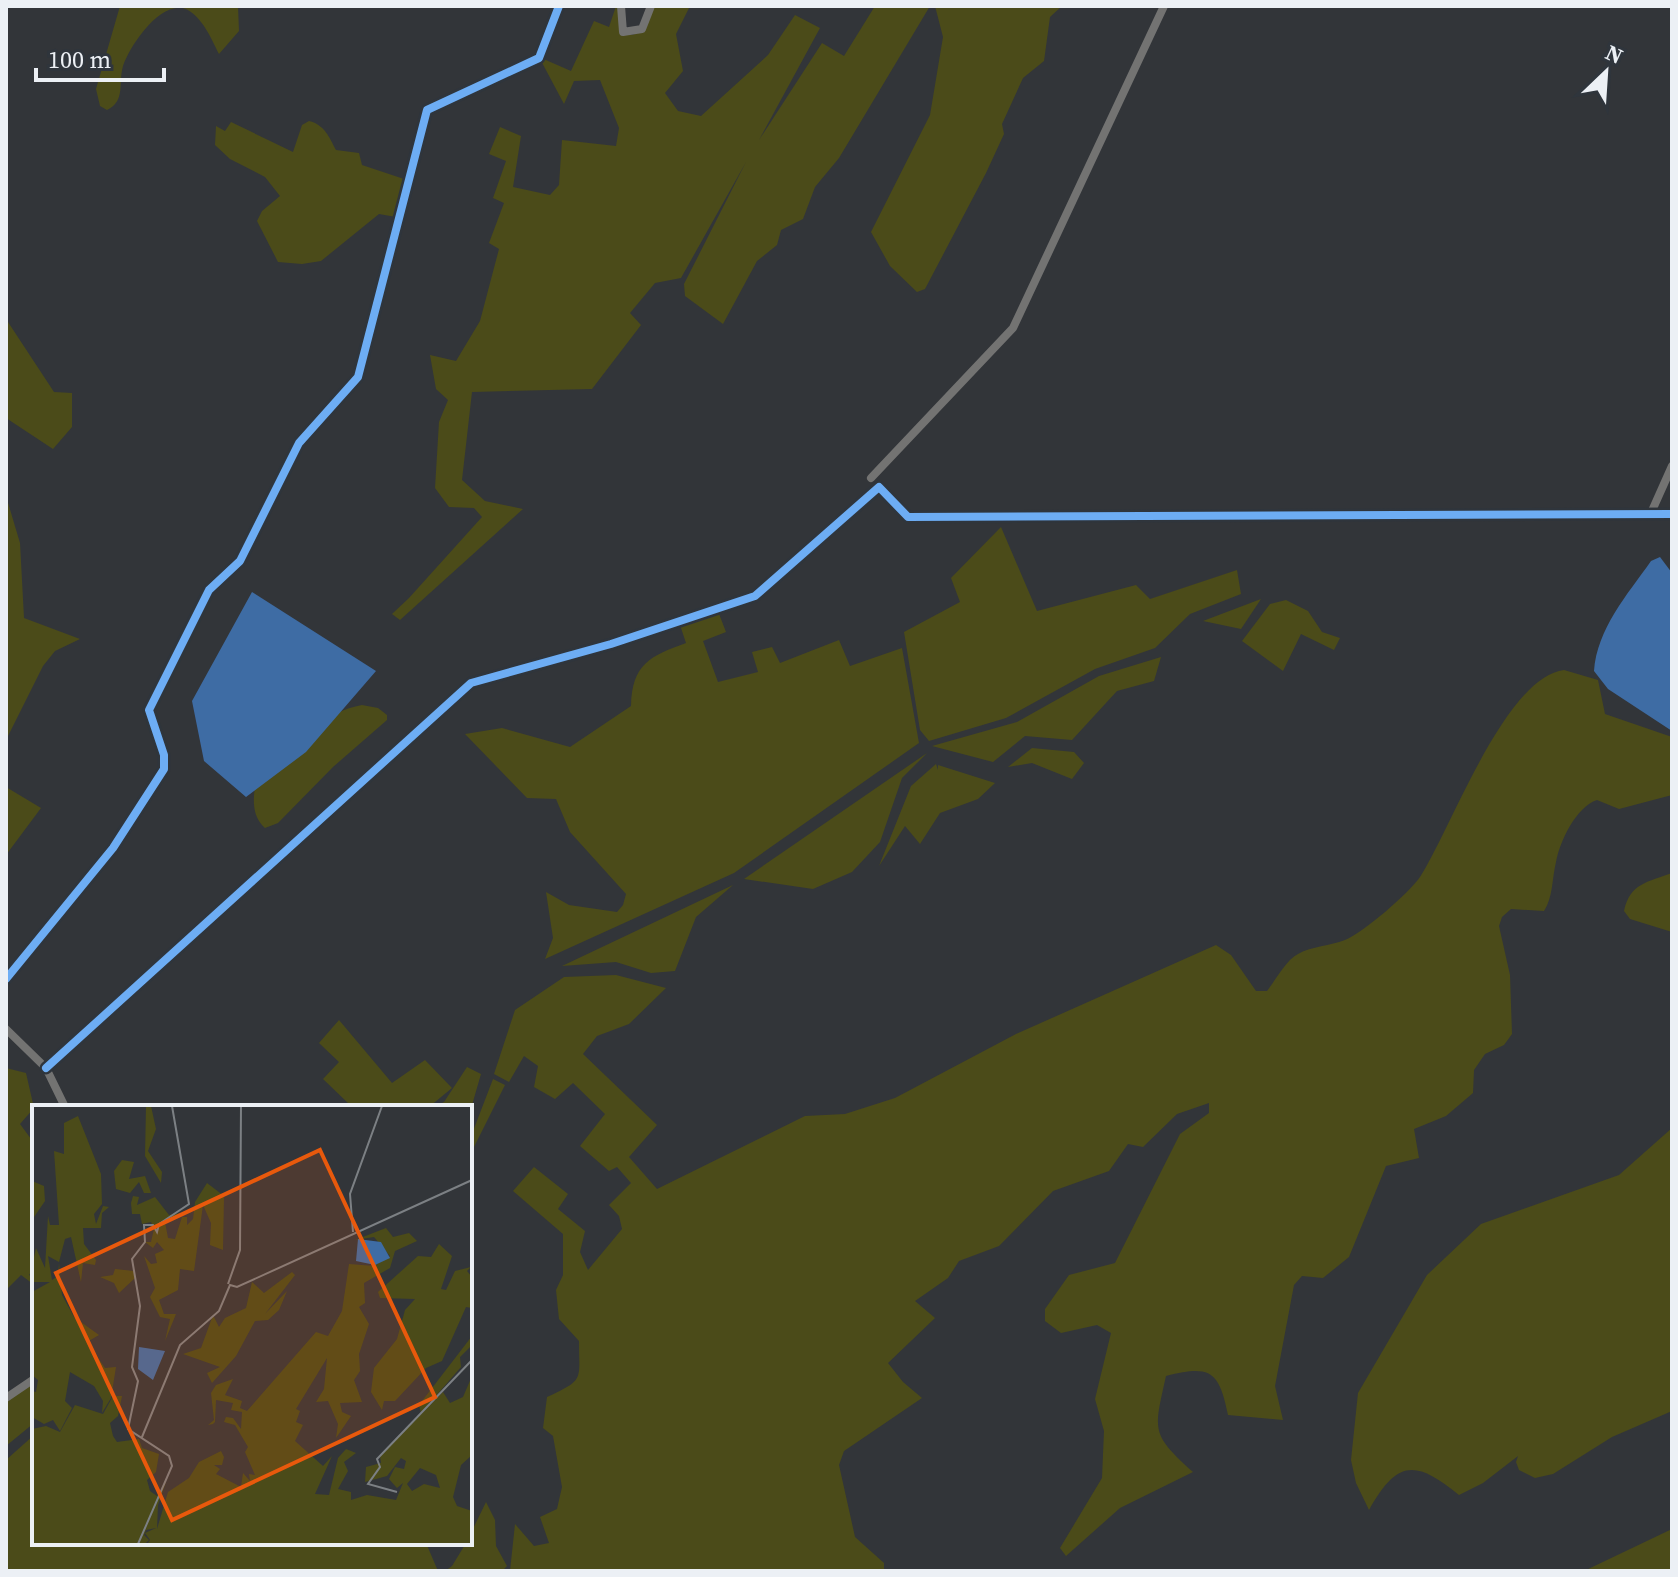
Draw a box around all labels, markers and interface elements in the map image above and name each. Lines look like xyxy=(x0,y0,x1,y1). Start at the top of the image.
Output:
scale bar xyxy=(36,32,164,82)
north arrow xyxy=(1566,32,1646,112)
text: N xyxy=(1601,37,1628,71)
text: 100 m xyxy=(48,43,111,76)
inset map xyxy=(32,1105,472,1545)

